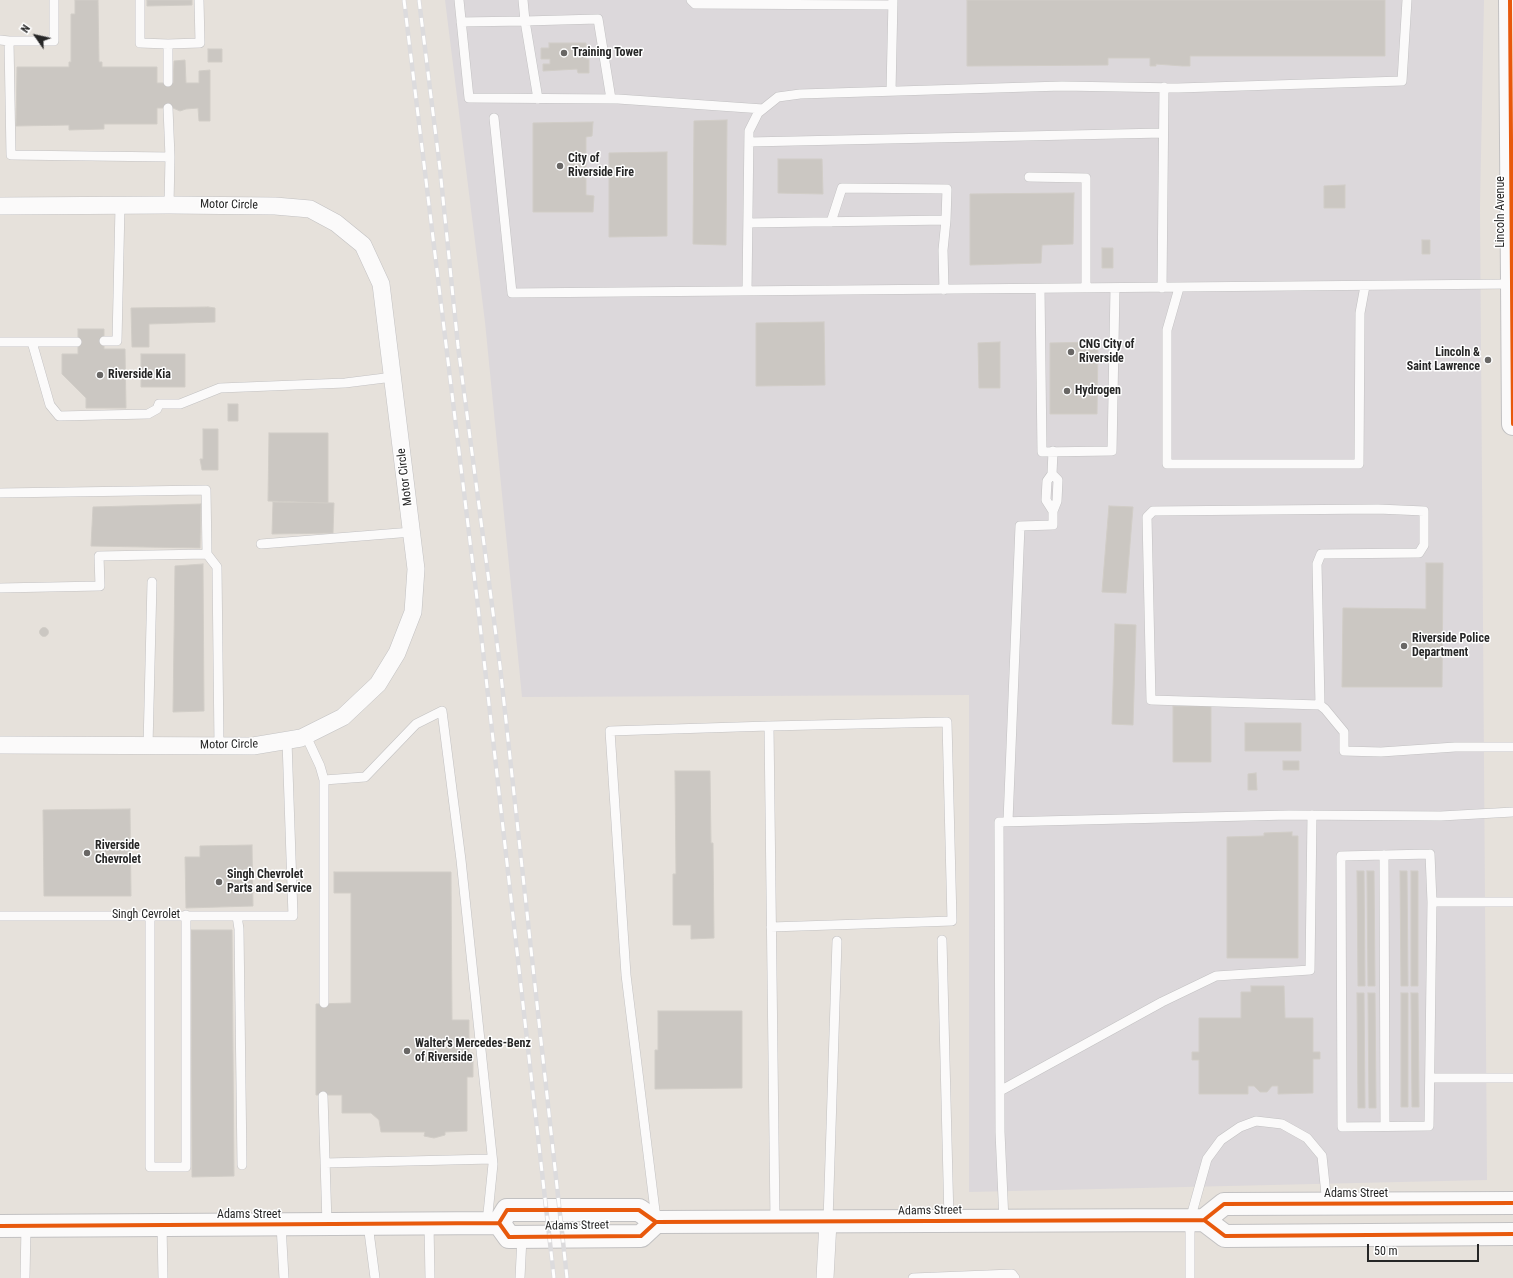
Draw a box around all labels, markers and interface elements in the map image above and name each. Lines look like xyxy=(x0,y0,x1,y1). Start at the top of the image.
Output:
north arrow xyxy=(16,16,56,56)
text: N xyxy=(18,23,33,35)
place label: Training Tower xyxy=(572,46,643,60)
marker: Training Tower xyxy=(559,48,569,58)
place label: City of Riverside Fire xyxy=(568,152,634,180)
marker: City of Riverside Fire xyxy=(555,161,565,171)
street label: Lincoln Avenue xyxy=(1494,176,1508,248)
street label: Motor Circle xyxy=(200,197,258,213)
place label: CNG City of Riverside xyxy=(1079,338,1135,366)
place label: Lincoln & Saint Lawrence xyxy=(1407,346,1480,374)
marker: CNG City of Riverside xyxy=(1066,347,1076,357)
marker: Lincoln & Saint Lawrence xyxy=(1483,355,1493,365)
place label: Riverside Kia xyxy=(108,368,171,382)
marker: Riverside Kia xyxy=(95,370,105,380)
place label: Hydrogen xyxy=(1075,384,1121,398)
marker: Hydrogen xyxy=(1062,386,1072,396)
street label: Motor Circle xyxy=(394,447,416,507)
place label: Riverside Police Department xyxy=(1412,632,1490,660)
marker: Riverside Police Department xyxy=(1399,641,1409,651)
street label: Motor Circle xyxy=(200,737,258,753)
place label: Riverside Chevrolet xyxy=(95,839,141,867)
marker: Riverside Chevrolet xyxy=(82,848,92,858)
place label: Singh Chevrolet Parts and Service xyxy=(227,868,312,896)
marker: Singh Chevrolet Parts and Service xyxy=(214,877,224,887)
street label: Singh Cevrolet xyxy=(112,908,180,922)
place label: Walter's Mercedes-Benz of Riverside xyxy=(415,1037,531,1065)
marker: Walter's Mercedes-Benz of Riverside xyxy=(402,1046,412,1056)
street label: Adams Street xyxy=(1324,1187,1388,1201)
street label: Adams Street xyxy=(898,1203,962,1219)
street label: Adams Street xyxy=(217,1208,281,1222)
street label: Adams Street xyxy=(545,1218,609,1234)
scale bar xyxy=(1369,1236,1481,1262)
text: 50 m xyxy=(1374,1244,1398,1258)

